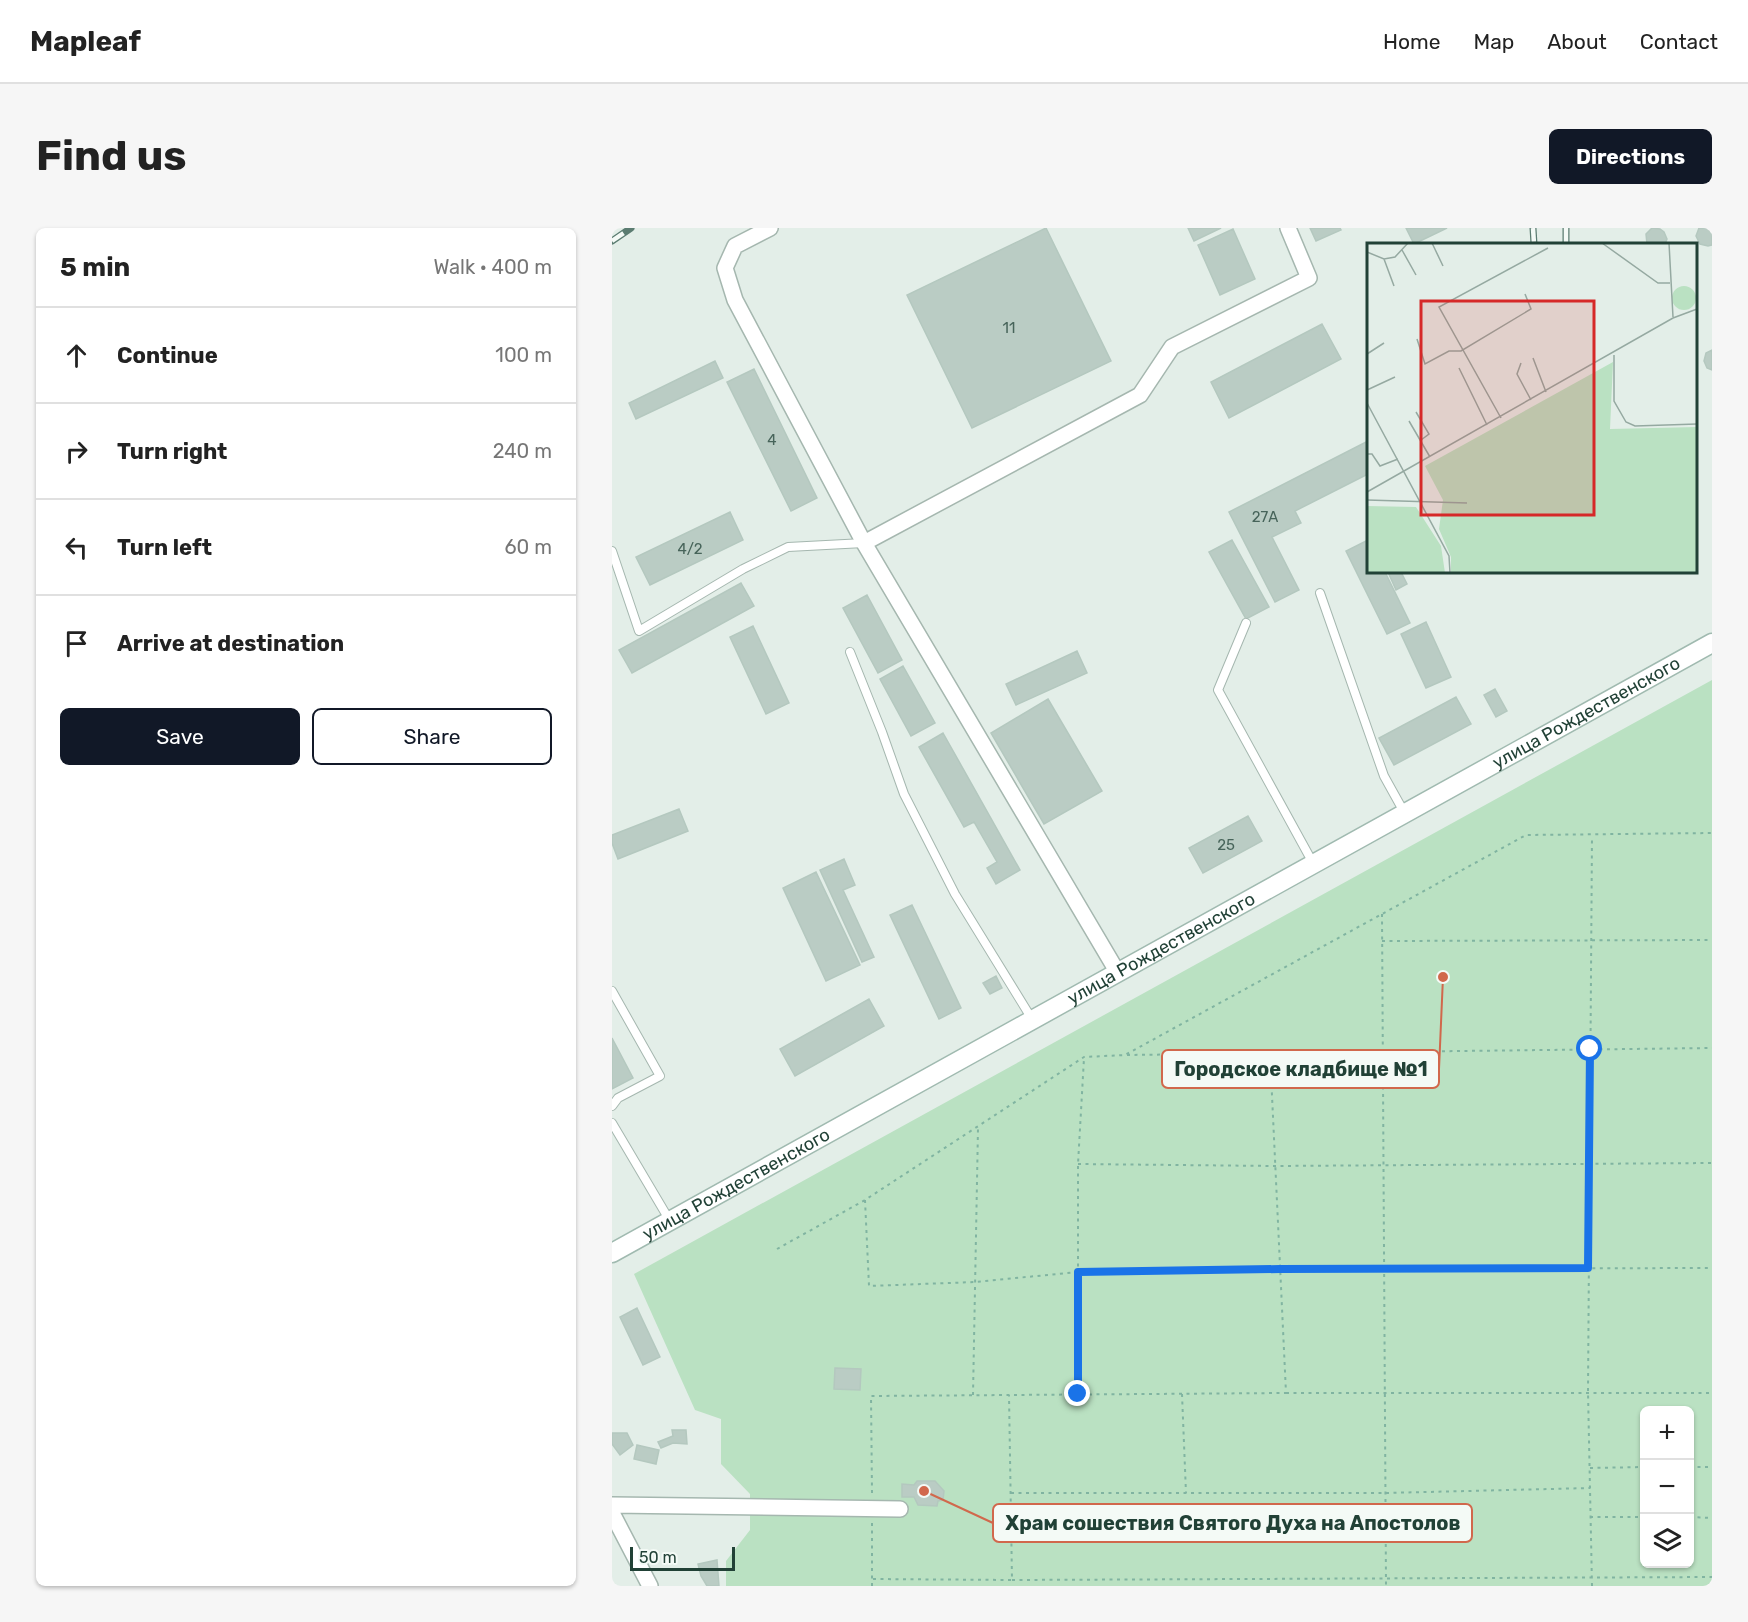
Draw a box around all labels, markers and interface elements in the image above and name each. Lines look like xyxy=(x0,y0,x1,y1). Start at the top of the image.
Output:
text: Mapleaf xyxy=(30,25,141,58)
text: Home xyxy=(1383,29,1440,54)
text: Map xyxy=(1473,29,1514,54)
text: About xyxy=(1547,29,1607,54)
text: Contact xyxy=(1640,29,1718,54)
button: Directions xyxy=(1549,129,1712,184)
text: Find us xyxy=(36,131,187,181)
inset map xyxy=(1367,243,1697,573)
text: 5 min xyxy=(60,252,130,283)
text: Walk · 400 m xyxy=(433,255,552,279)
house number: 11 xyxy=(1003,319,1015,337)
icon: ahead xyxy=(60,339,93,372)
text: Continue xyxy=(117,342,218,369)
text: 100 m xyxy=(495,343,552,367)
house number: 4 xyxy=(767,431,777,449)
icon: right xyxy=(60,435,93,468)
text: Turn right xyxy=(117,438,227,465)
text: 240 m xyxy=(493,439,552,463)
house number: 27А xyxy=(1252,508,1278,526)
icon: left xyxy=(60,531,93,564)
text: Turn left xyxy=(117,534,212,561)
text: 60 m xyxy=(505,535,552,559)
house number: 4/2 xyxy=(677,540,703,558)
icon: arrive xyxy=(60,627,93,660)
text: Arrive at destination xyxy=(117,630,344,657)
street label: улица Рождественского xyxy=(1489,652,1684,774)
button: Save xyxy=(60,708,300,765)
button: Share xyxy=(312,708,552,765)
house number: 25 xyxy=(1217,836,1235,854)
street label: улица Рождественского xyxy=(1064,888,1259,1009)
route start xyxy=(1576,1035,1602,1061)
callout: Городское кладбище №1 xyxy=(1162,1050,1439,1088)
text: Городское кладбище №1 xyxy=(1174,1057,1428,1081)
street label: улица Рождественского xyxy=(639,1123,834,1245)
route end xyxy=(1064,1380,1090,1406)
map controls xyxy=(1640,1406,1694,1568)
button: + xyxy=(1640,1406,1694,1460)
button: − xyxy=(1640,1460,1694,1514)
callout: Храм сошествия Святого Духа на Апостолов xyxy=(993,1504,1472,1542)
text: Храм сошествия Святого Духа на Апостолов xyxy=(1005,1511,1461,1535)
button: layers xyxy=(1640,1514,1694,1568)
scale bar xyxy=(630,1544,735,1572)
text: 50 m xyxy=(639,1548,677,1567)

